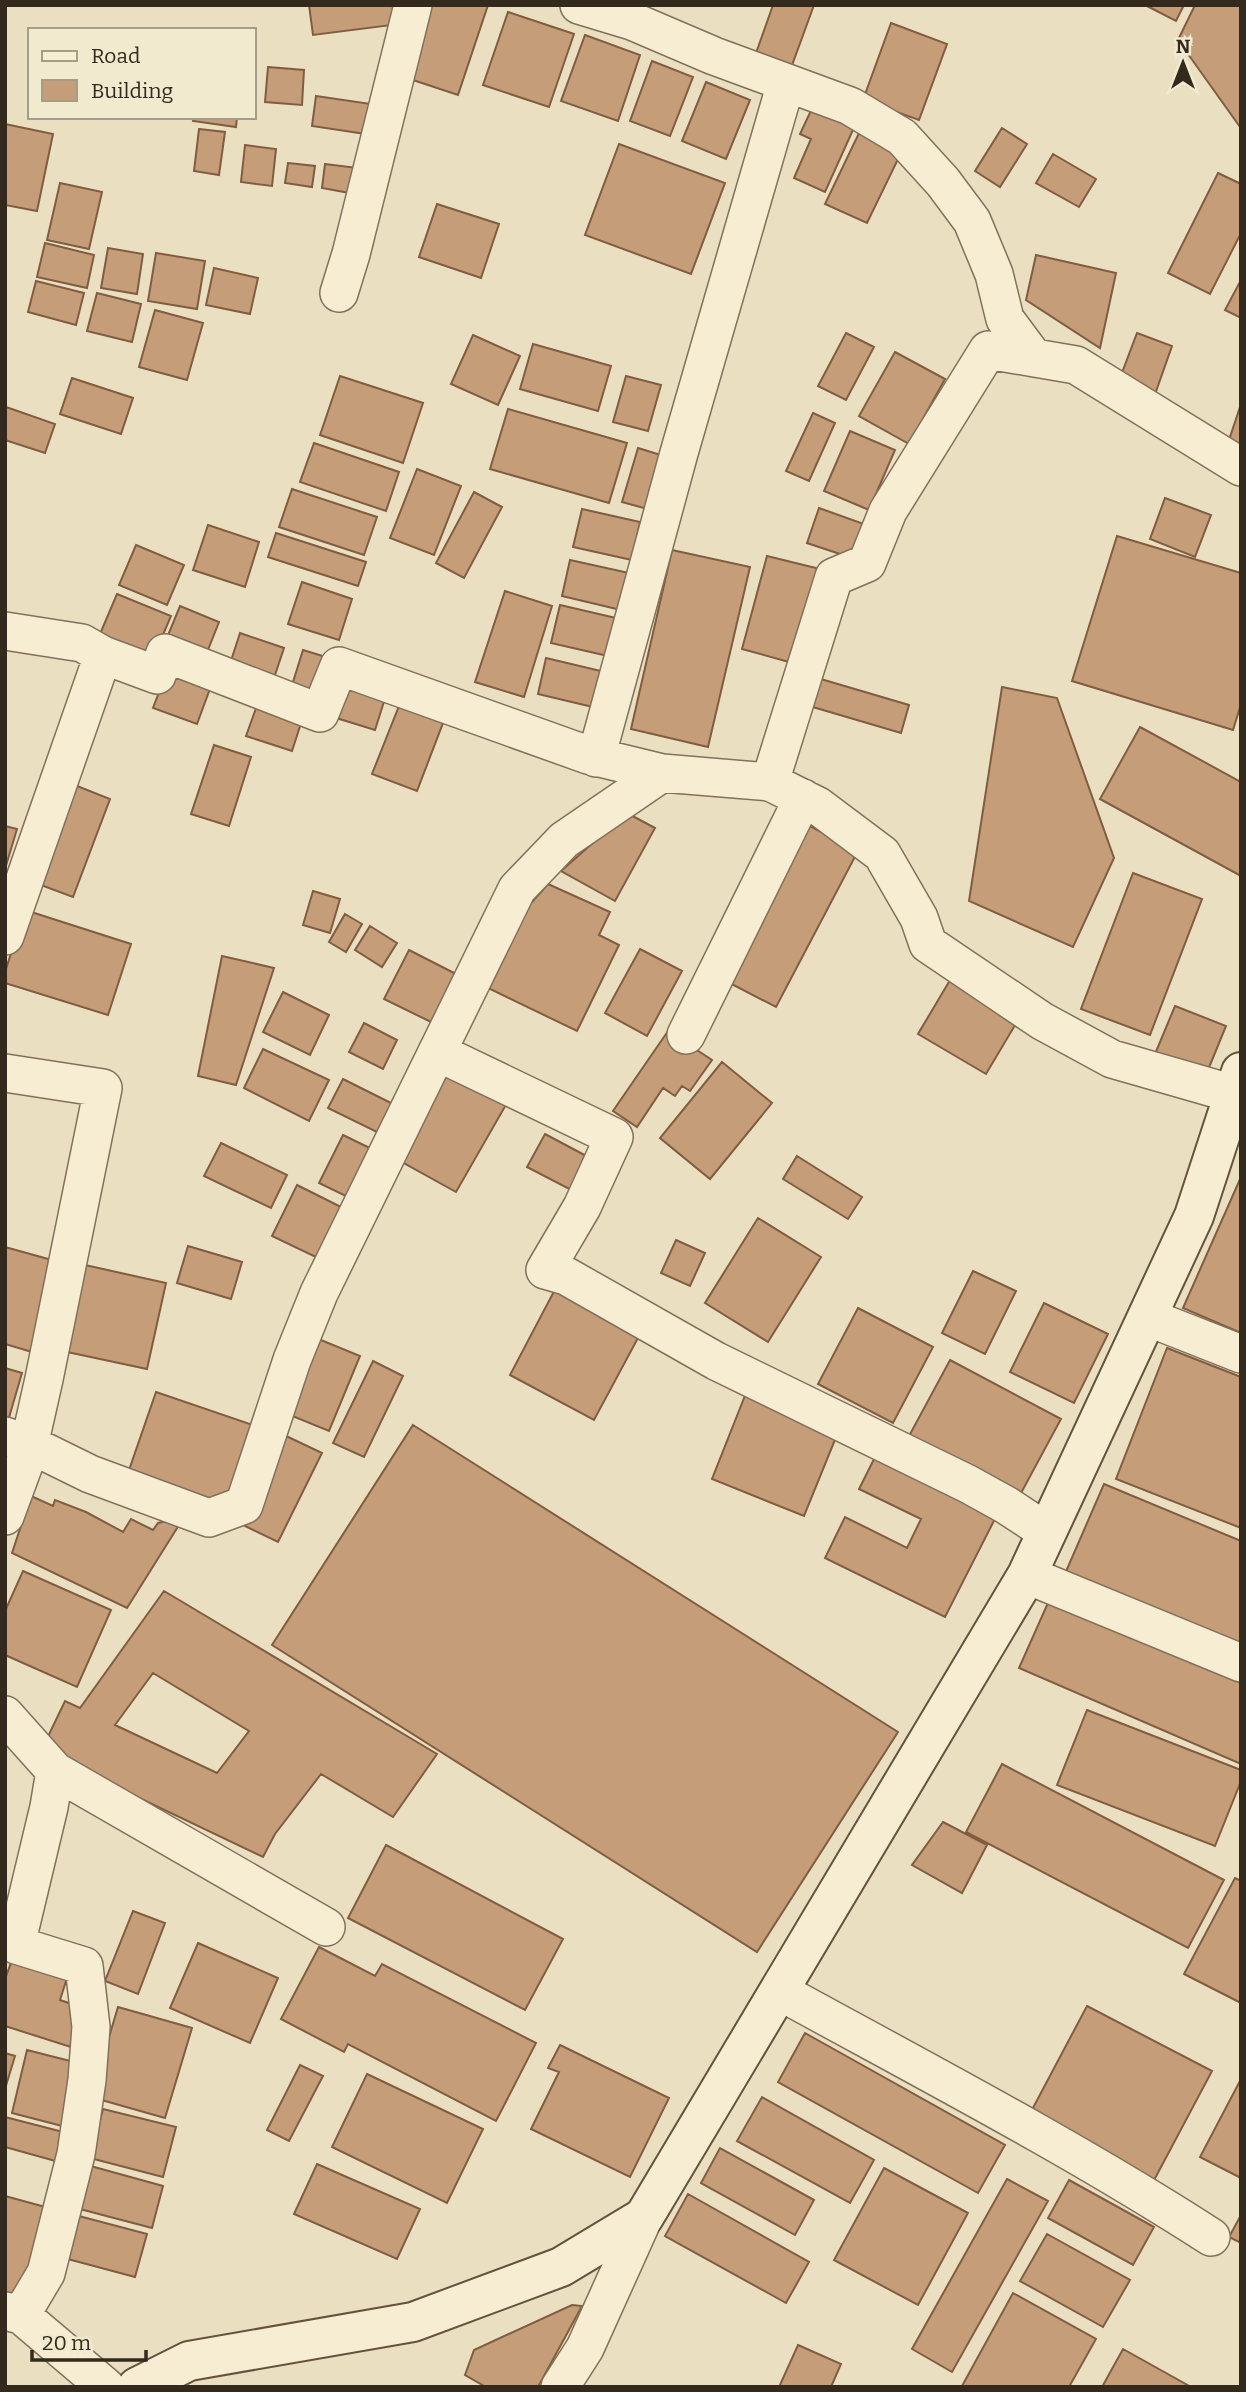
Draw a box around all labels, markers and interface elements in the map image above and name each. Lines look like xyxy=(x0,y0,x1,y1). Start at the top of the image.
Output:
legend xyxy=(28,28,256,119)
north arrow xyxy=(1148,28,1218,98)
text: N xyxy=(1176,35,1191,58)
text: Road xyxy=(91,43,140,69)
text: Building xyxy=(91,78,174,104)
scale bar xyxy=(32,2318,145,2362)
text: 20 m xyxy=(42,2330,91,2356)

